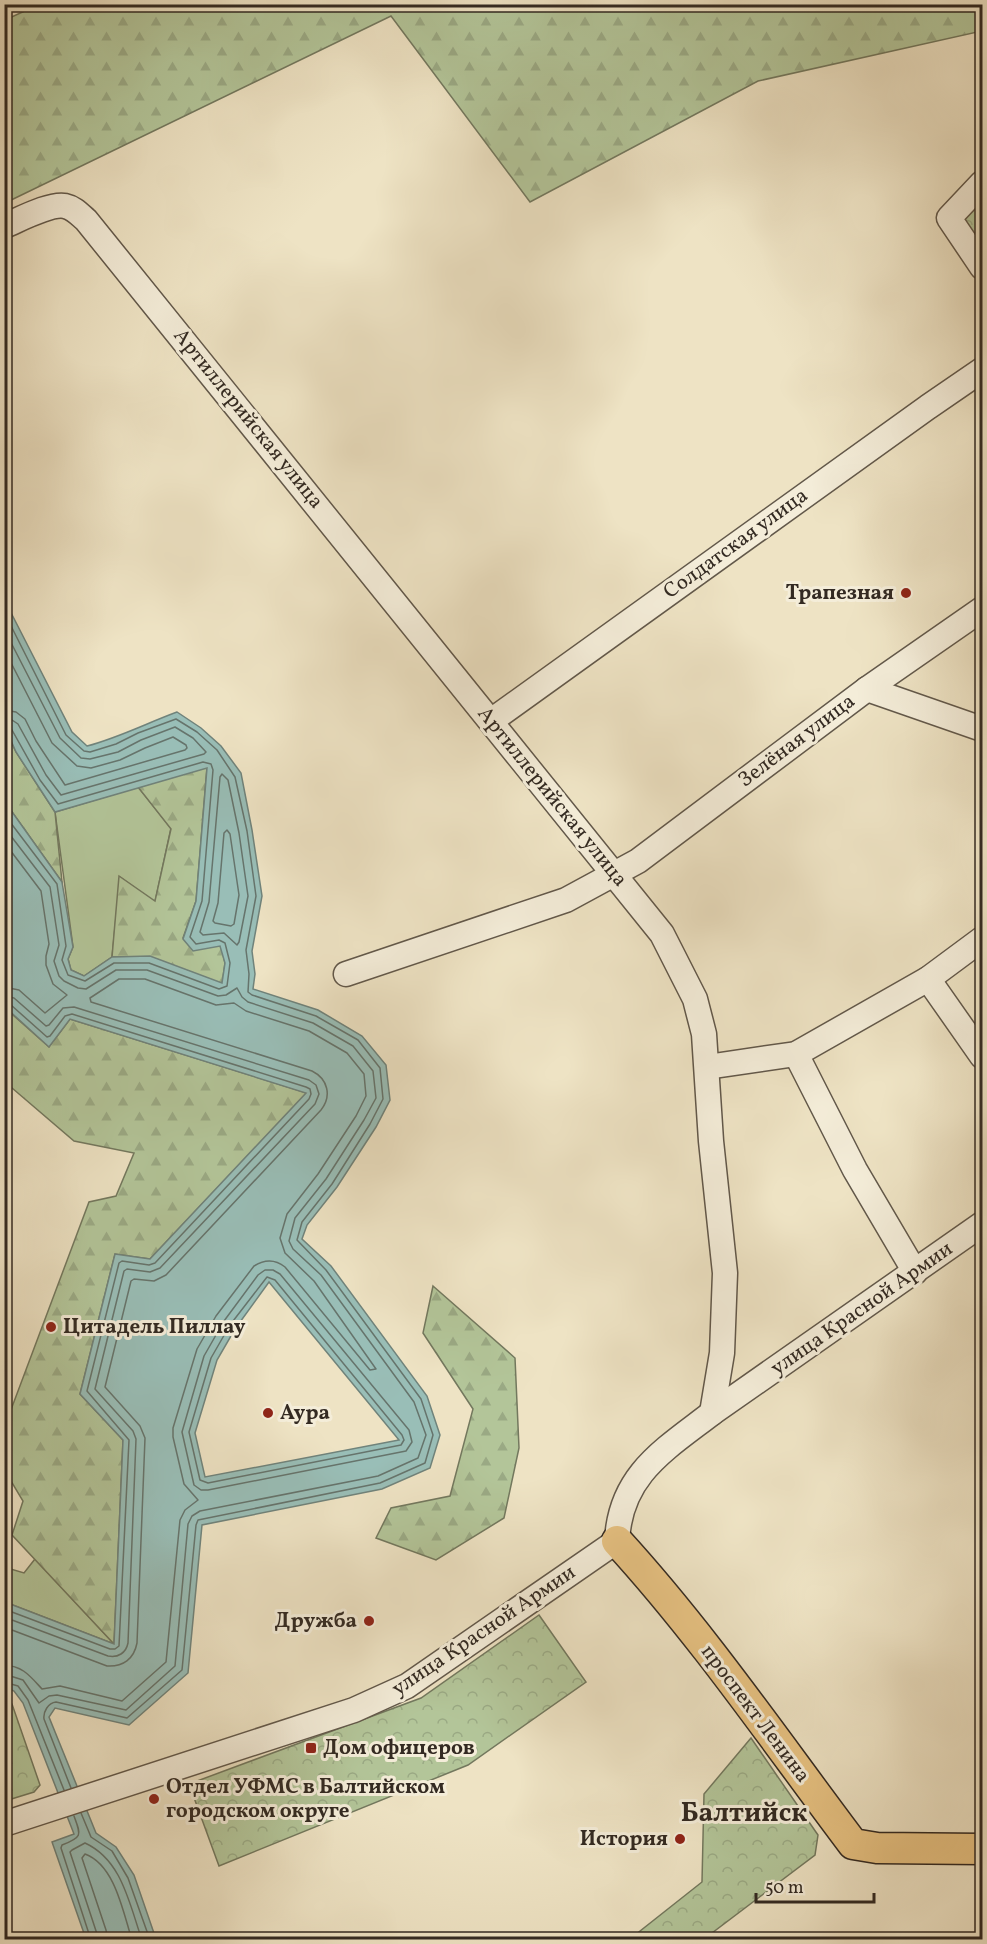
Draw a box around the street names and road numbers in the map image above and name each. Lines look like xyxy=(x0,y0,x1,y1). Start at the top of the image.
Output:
street label: Артиллерийская улица xyxy=(166,323,330,515)
street label: Солдатская улица xyxy=(658,482,814,606)
street label: Зелёная улица xyxy=(733,687,861,795)
street label: Артиллерийская улица xyxy=(470,701,634,893)
street label: улица Красной Армии xyxy=(765,1235,959,1383)
street label: улица Красной Армии xyxy=(386,1558,582,1703)
street label: проспект Ленина xyxy=(694,1639,816,1789)

